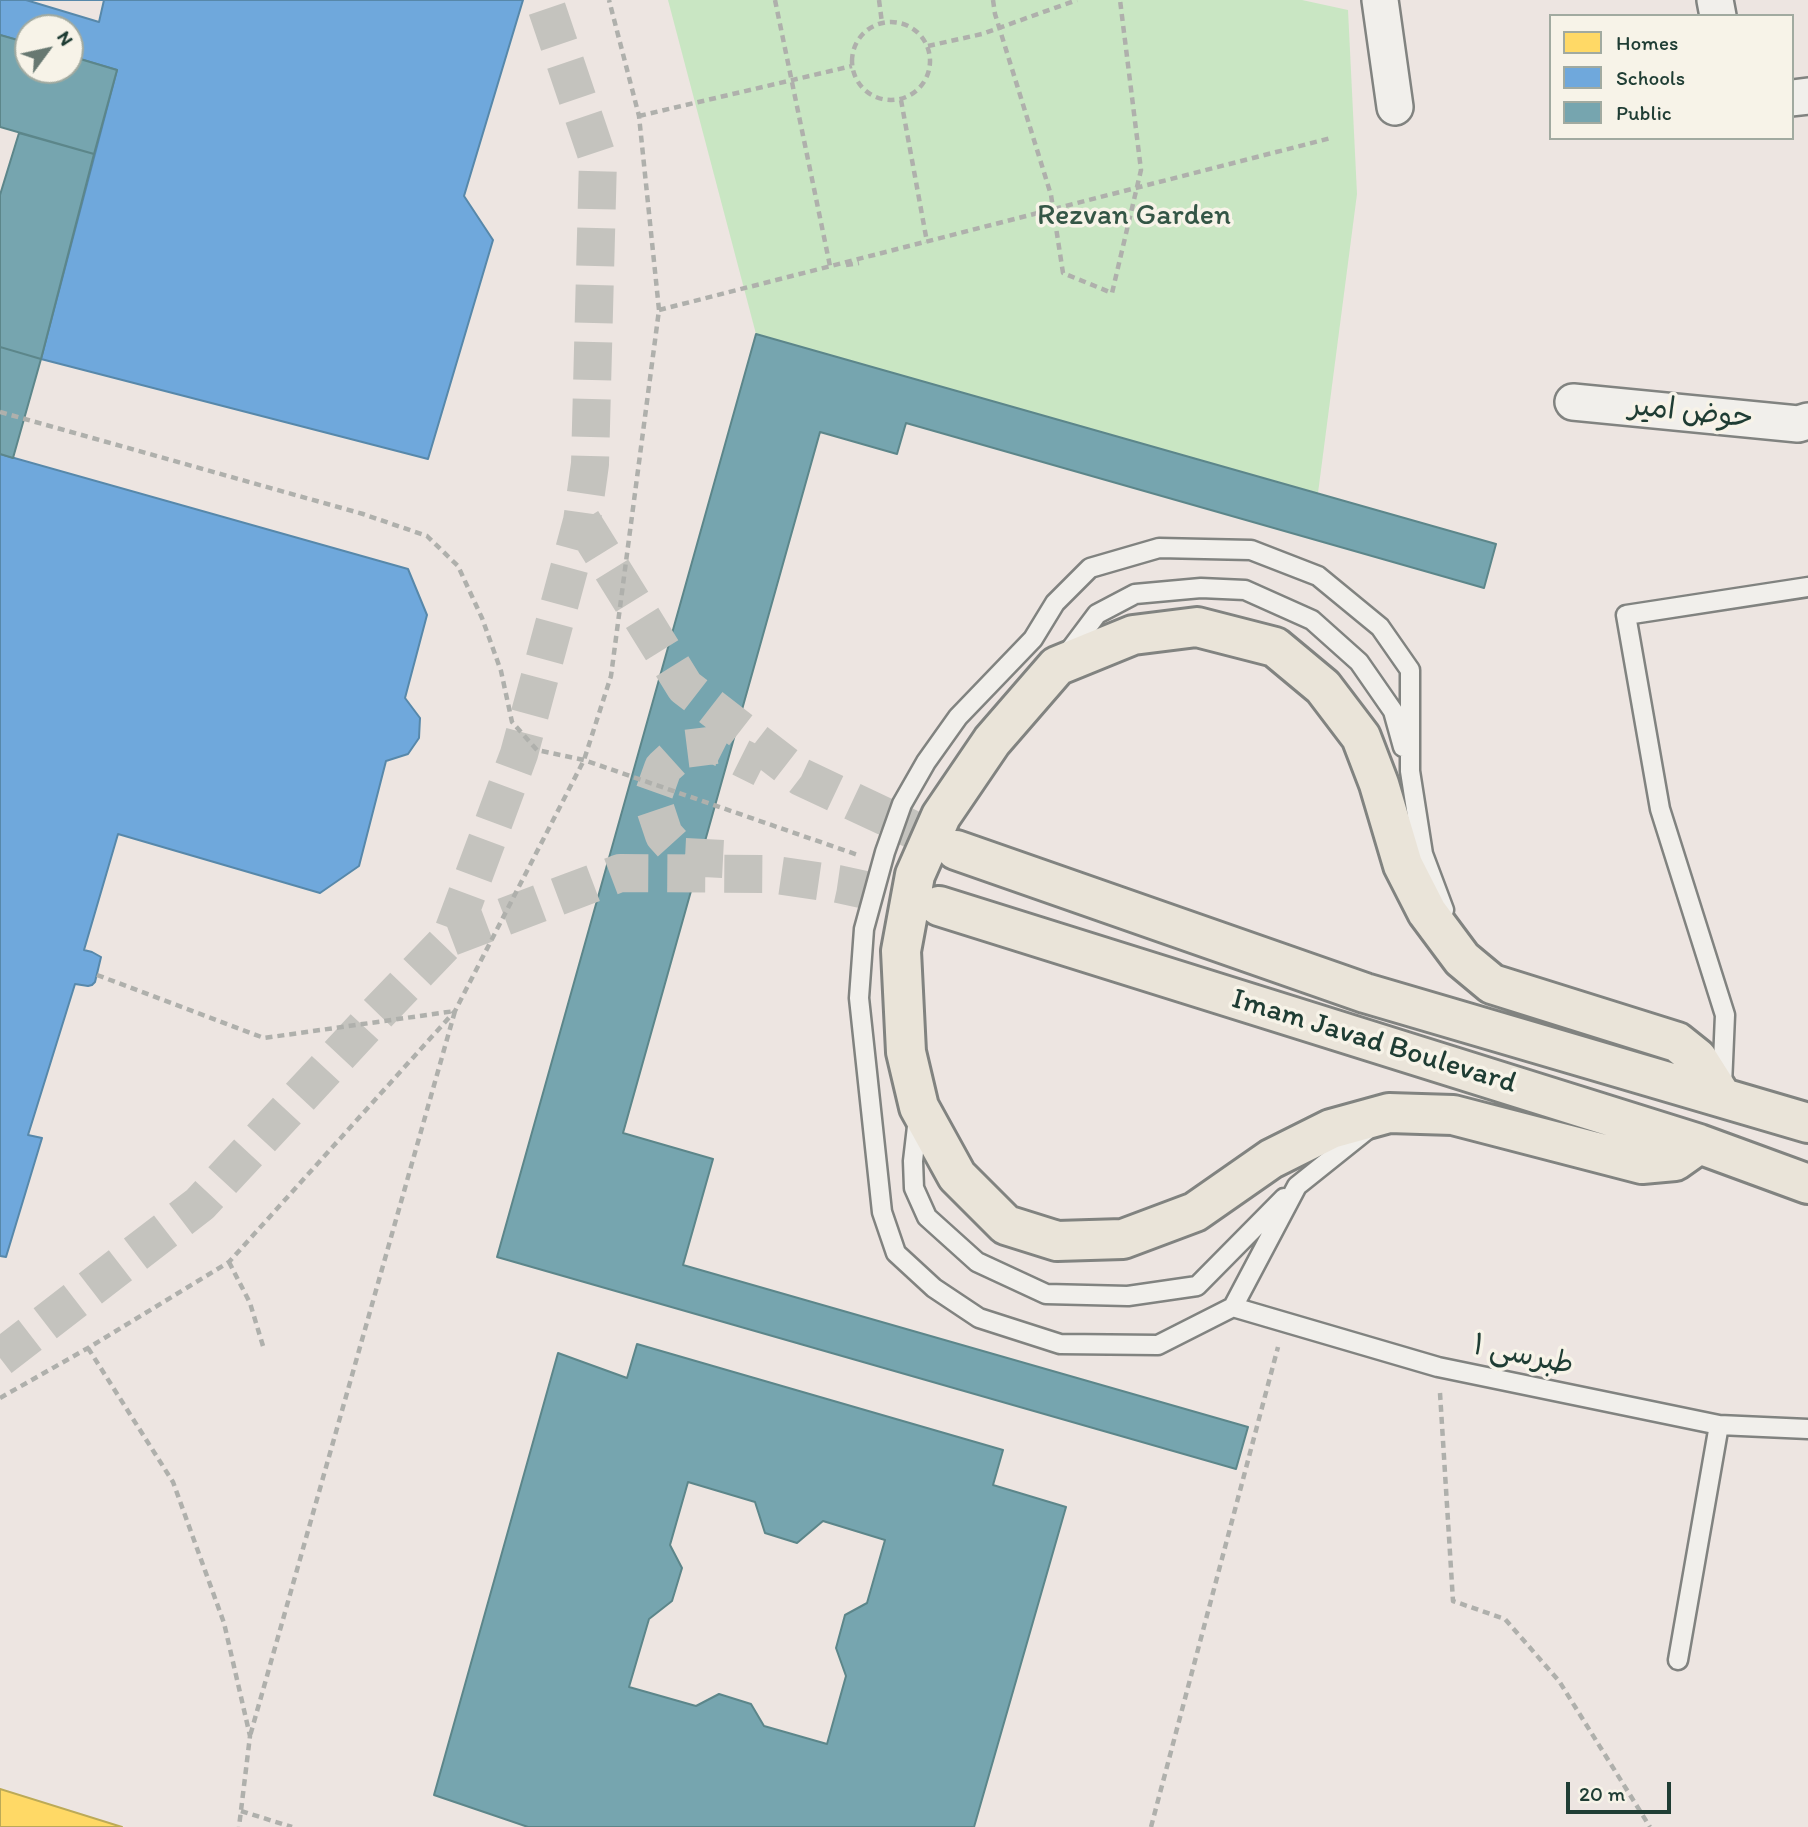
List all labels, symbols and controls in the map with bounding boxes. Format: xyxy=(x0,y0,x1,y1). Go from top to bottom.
north arrow xyxy=(14,14,84,84)
legend xyxy=(1549,14,1794,140)
text: N xyxy=(52,27,78,50)
text: Homes xyxy=(1616,30,1678,55)
text: Schools xyxy=(1616,65,1685,90)
text: Public xyxy=(1616,100,1672,125)
park label: Rezvan Garden xyxy=(1037,198,1231,234)
street label: حوض امیر xyxy=(1627,389,1755,437)
street label: Imam Javad Boulevard xyxy=(1227,982,1521,1102)
street label: طبرسی ۱ xyxy=(1469,1328,1577,1384)
scale bar xyxy=(1570,1768,1675,1812)
text: 20 m xyxy=(1579,1781,1625,1806)

